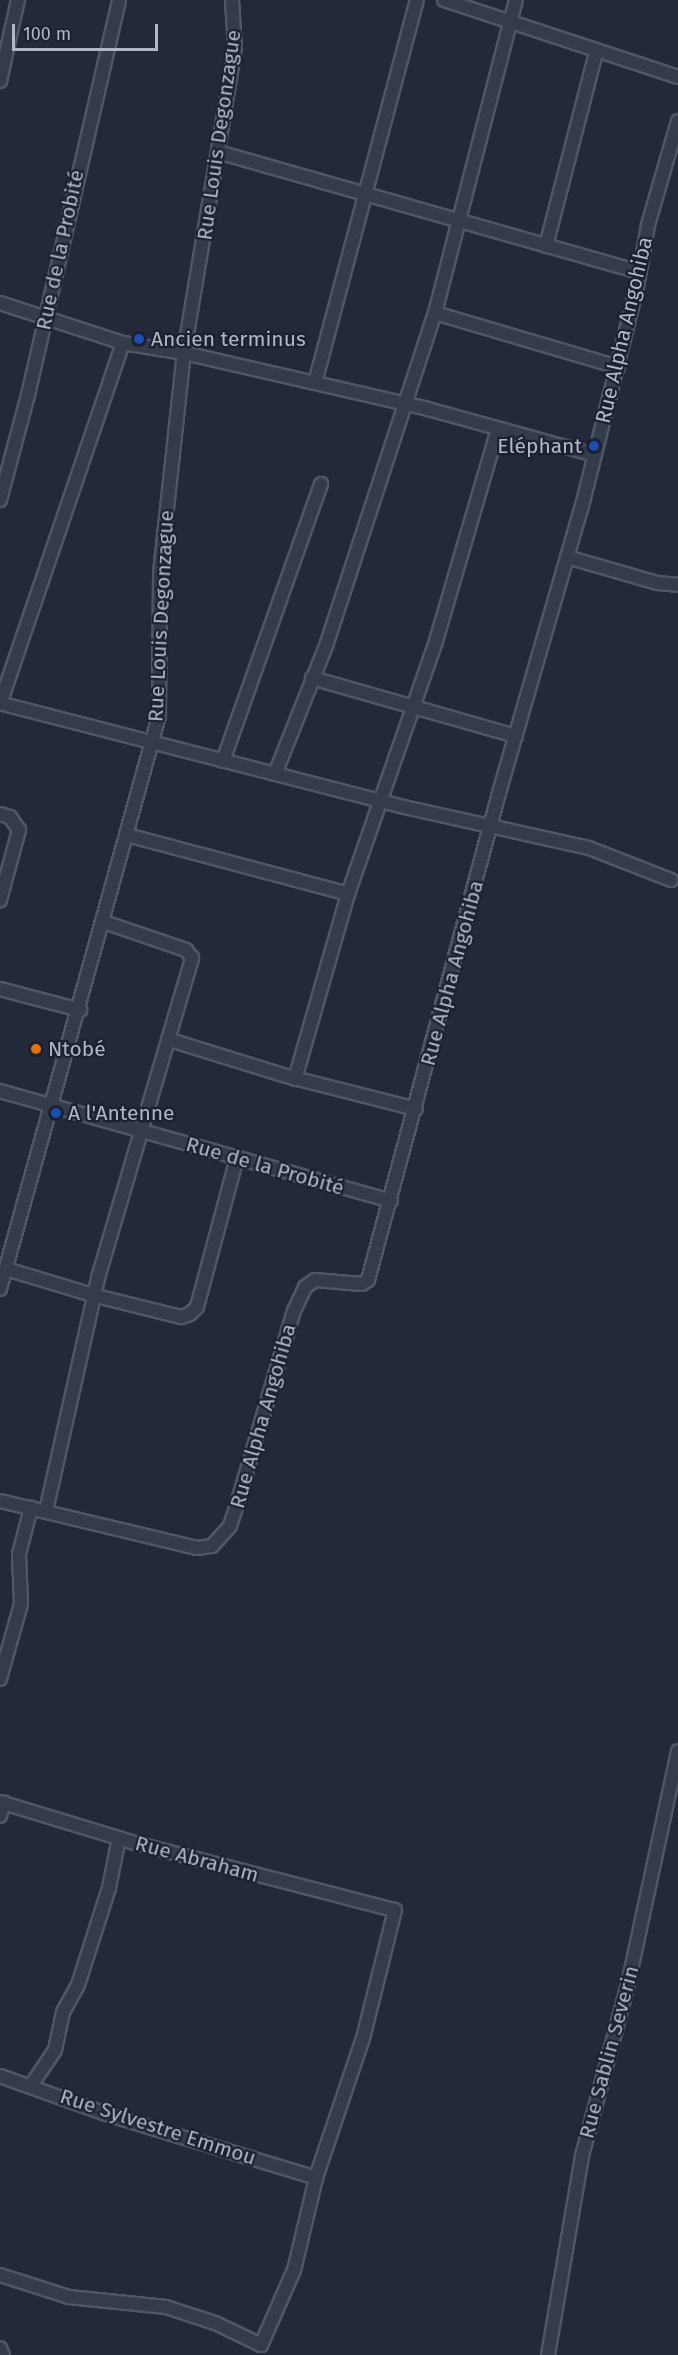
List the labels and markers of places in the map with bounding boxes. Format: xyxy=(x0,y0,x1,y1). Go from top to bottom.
place label: Ancien terminus xyxy=(151,326,306,352)
marker: Ancien terminus xyxy=(132,332,146,346)
place label: Eléphant xyxy=(497,433,582,459)
marker: Eléphant xyxy=(587,439,601,453)
place label: Ntobé xyxy=(48,1036,106,1062)
marker: Ntobé xyxy=(29,1042,43,1056)
place label: A l'Antenne xyxy=(68,1100,175,1126)
marker: A l'Antenne xyxy=(49,1106,63,1120)

